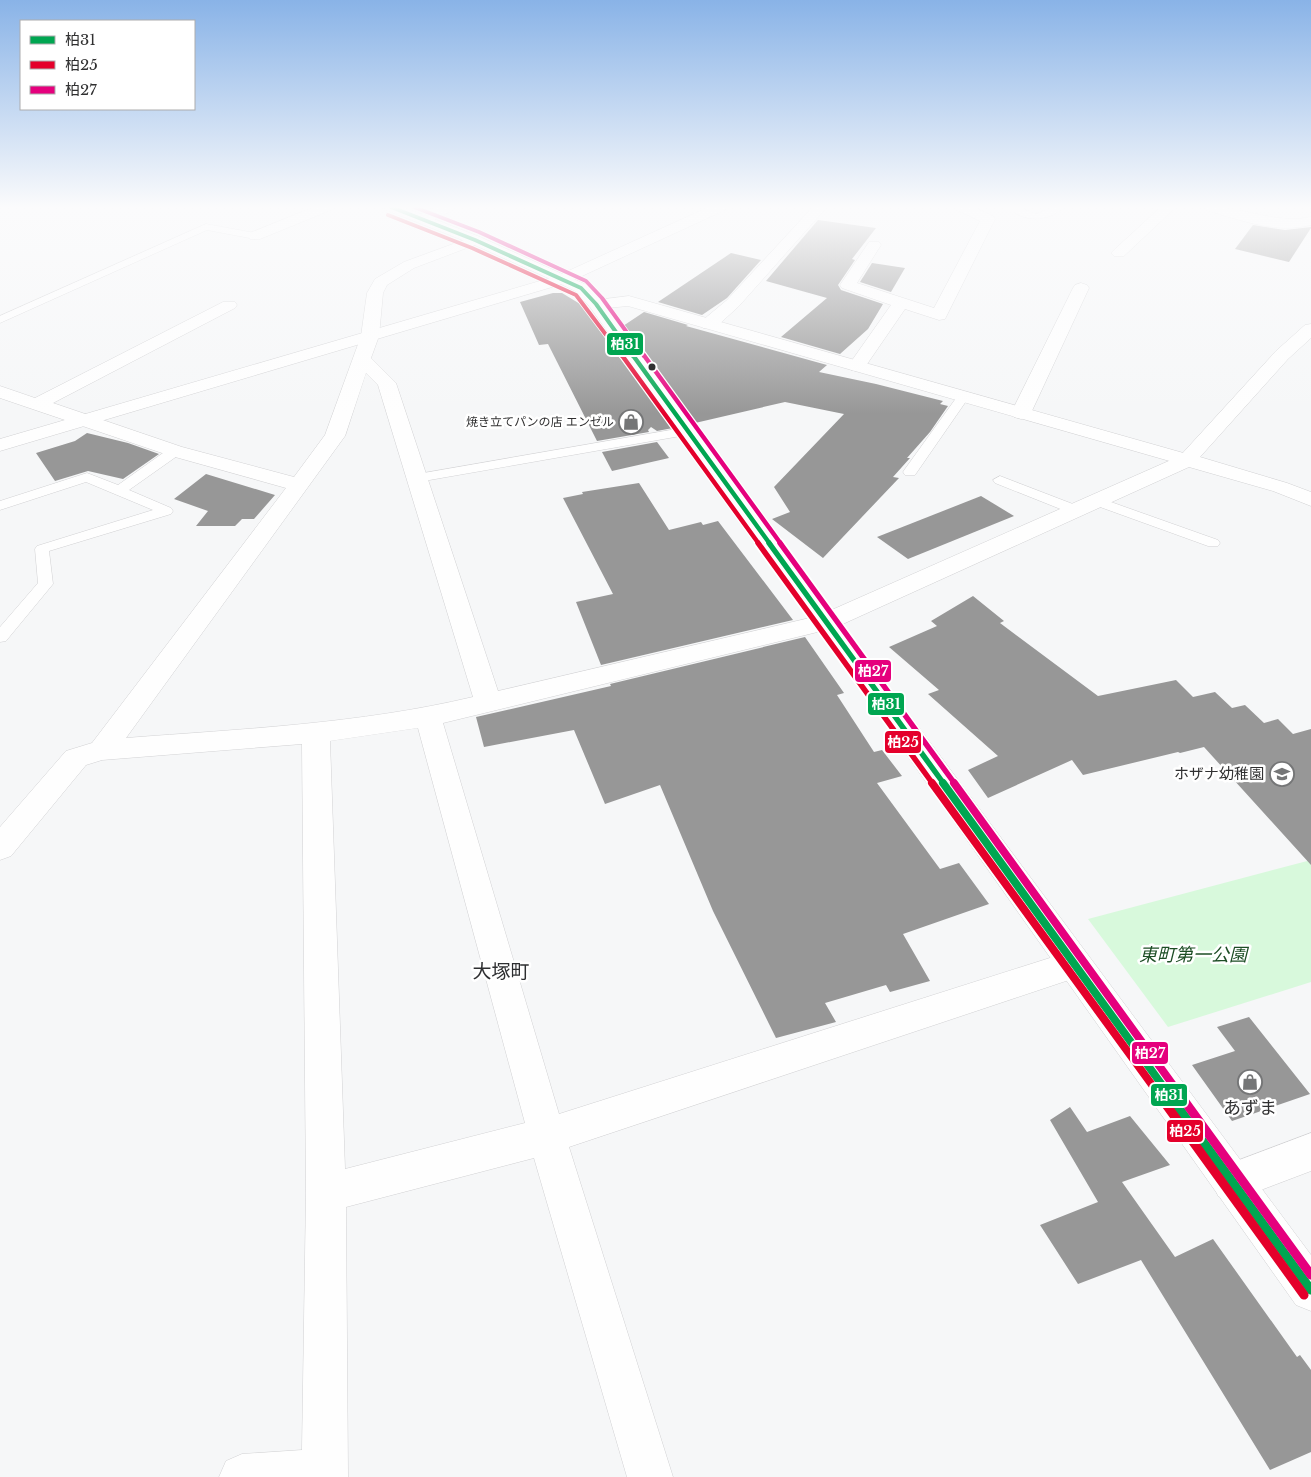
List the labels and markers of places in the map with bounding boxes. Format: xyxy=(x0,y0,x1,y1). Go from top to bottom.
unlabelled marker xyxy=(647,362,657,372)
shop icon: 焼き立てパンの店 エンゼル xyxy=(618,409,644,435)
place label: 焼き立てパンの店 エンゼル xyxy=(466,414,614,429)
school or university icon: ホザナ幼稚園 xyxy=(1269,761,1295,787)
place label: ホザナ幼稚園 xyxy=(1174,764,1264,783)
shop icon: あずま xyxy=(1237,1069,1263,1095)
place label: あずま xyxy=(1223,1097,1277,1119)

